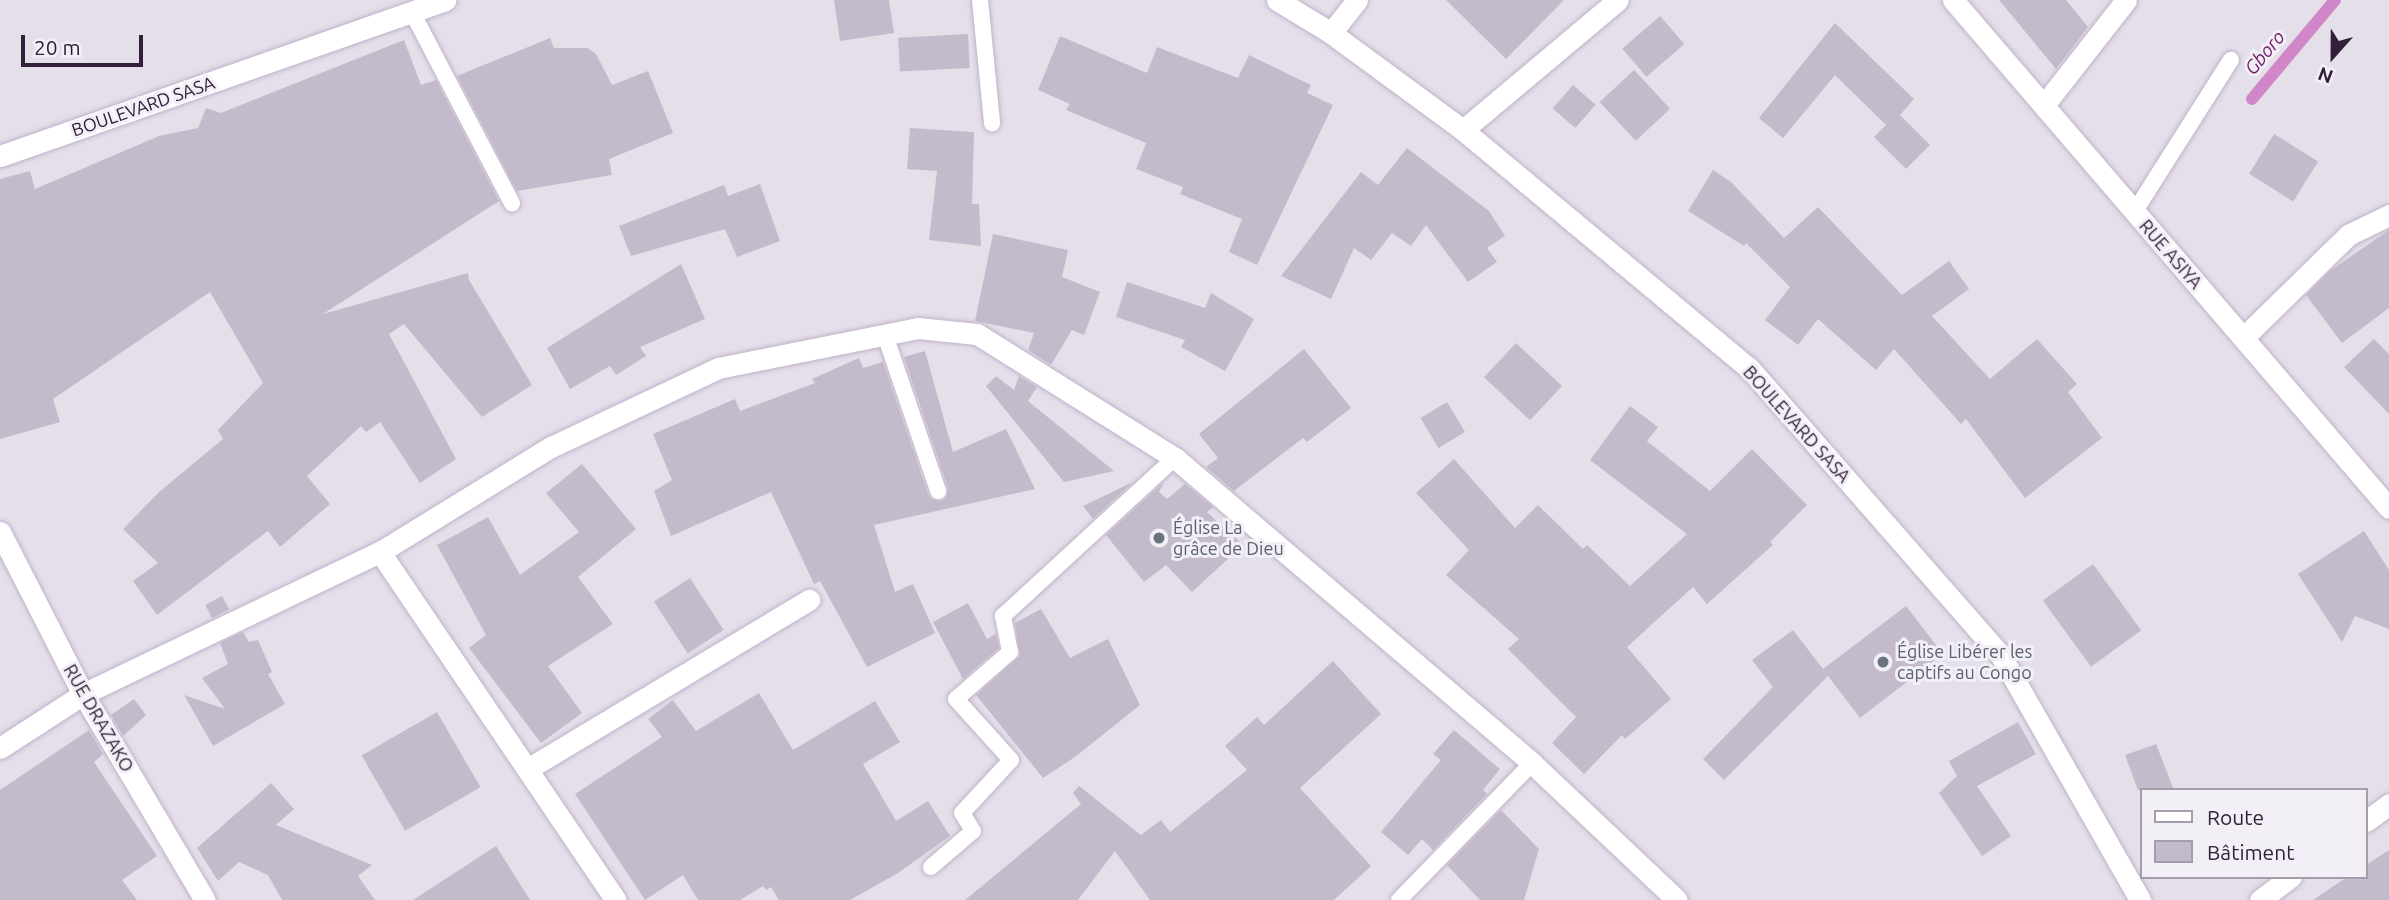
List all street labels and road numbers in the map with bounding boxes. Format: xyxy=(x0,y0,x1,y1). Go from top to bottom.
street label: BOULEVARD SASA xyxy=(69,71,217,141)
street label: RUE ASIYA xyxy=(2135,215,2207,293)
street label: BOULEVARD SASA xyxy=(1739,361,1855,487)
street label: RUE DRAZAKO xyxy=(59,660,139,776)

